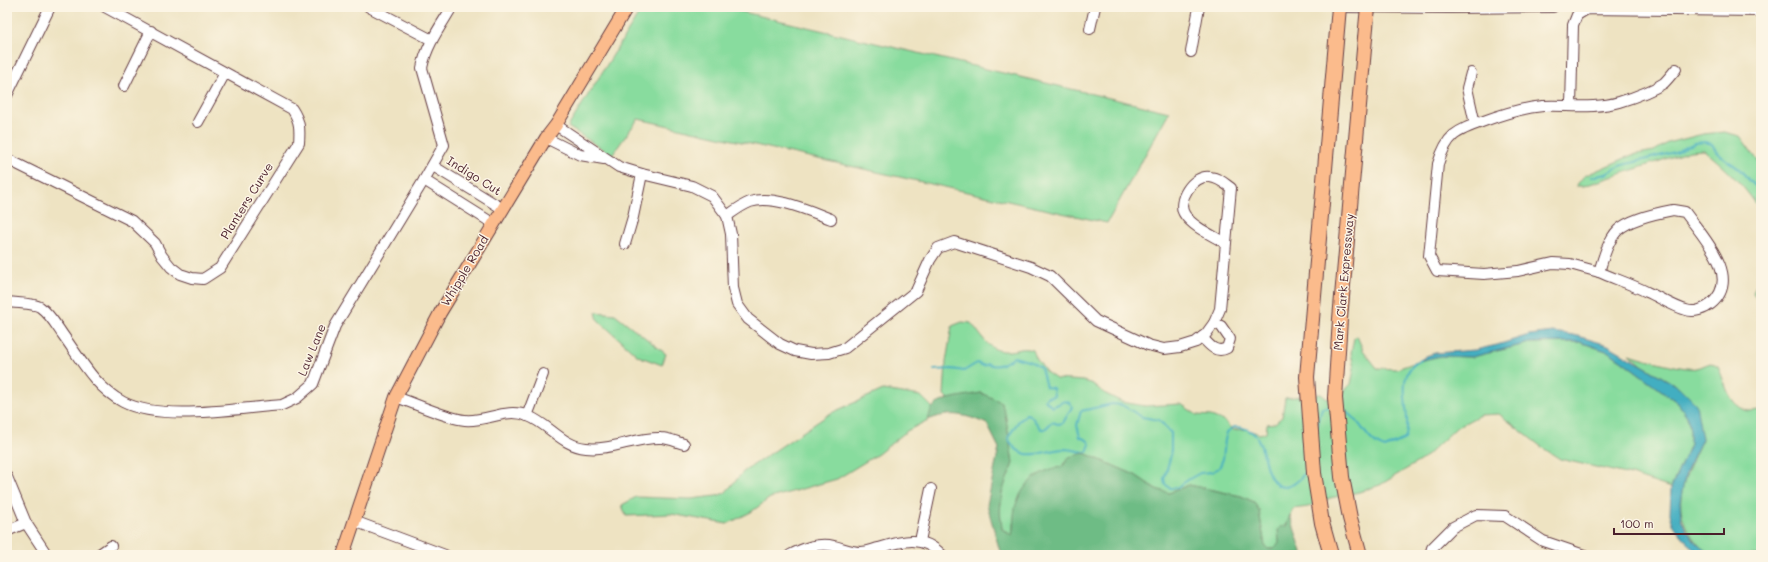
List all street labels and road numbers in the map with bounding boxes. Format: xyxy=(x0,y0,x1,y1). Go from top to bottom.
street label: Indigo Cut xyxy=(444,152,505,198)
street label: Planters Curve xyxy=(216,159,276,242)
street label: Mark Clark Expressway xyxy=(1329,213,1357,351)
street label: Whipple Road xyxy=(437,232,492,309)
street label: Law Lane xyxy=(293,321,329,378)

